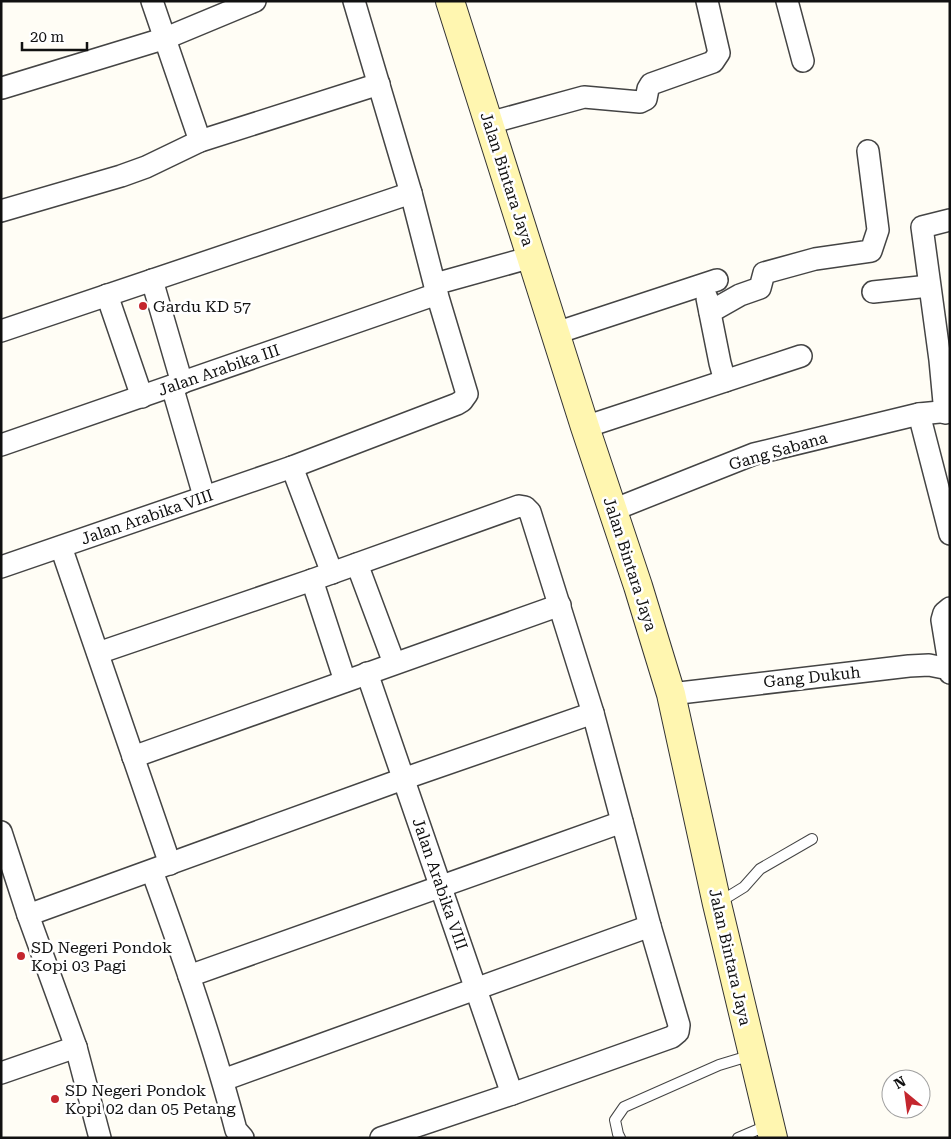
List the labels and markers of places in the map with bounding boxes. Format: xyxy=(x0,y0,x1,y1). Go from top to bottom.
place label: Gardu KD 57 xyxy=(153,297,251,316)
marker: Gardu KD 57 xyxy=(137,300,149,312)
place label: SD Negeri Pondok Kopi 03 Pagi xyxy=(31,938,172,975)
marker: SD Negeri Pondok Kopi 03 Pagi xyxy=(15,950,27,962)
place label: SD Negeri Pondok Kopi 02 dan 05 Petang xyxy=(65,1081,237,1118)
marker: SD Negeri Pondok Kopi 02 dan 05 Petang xyxy=(49,1093,61,1105)

